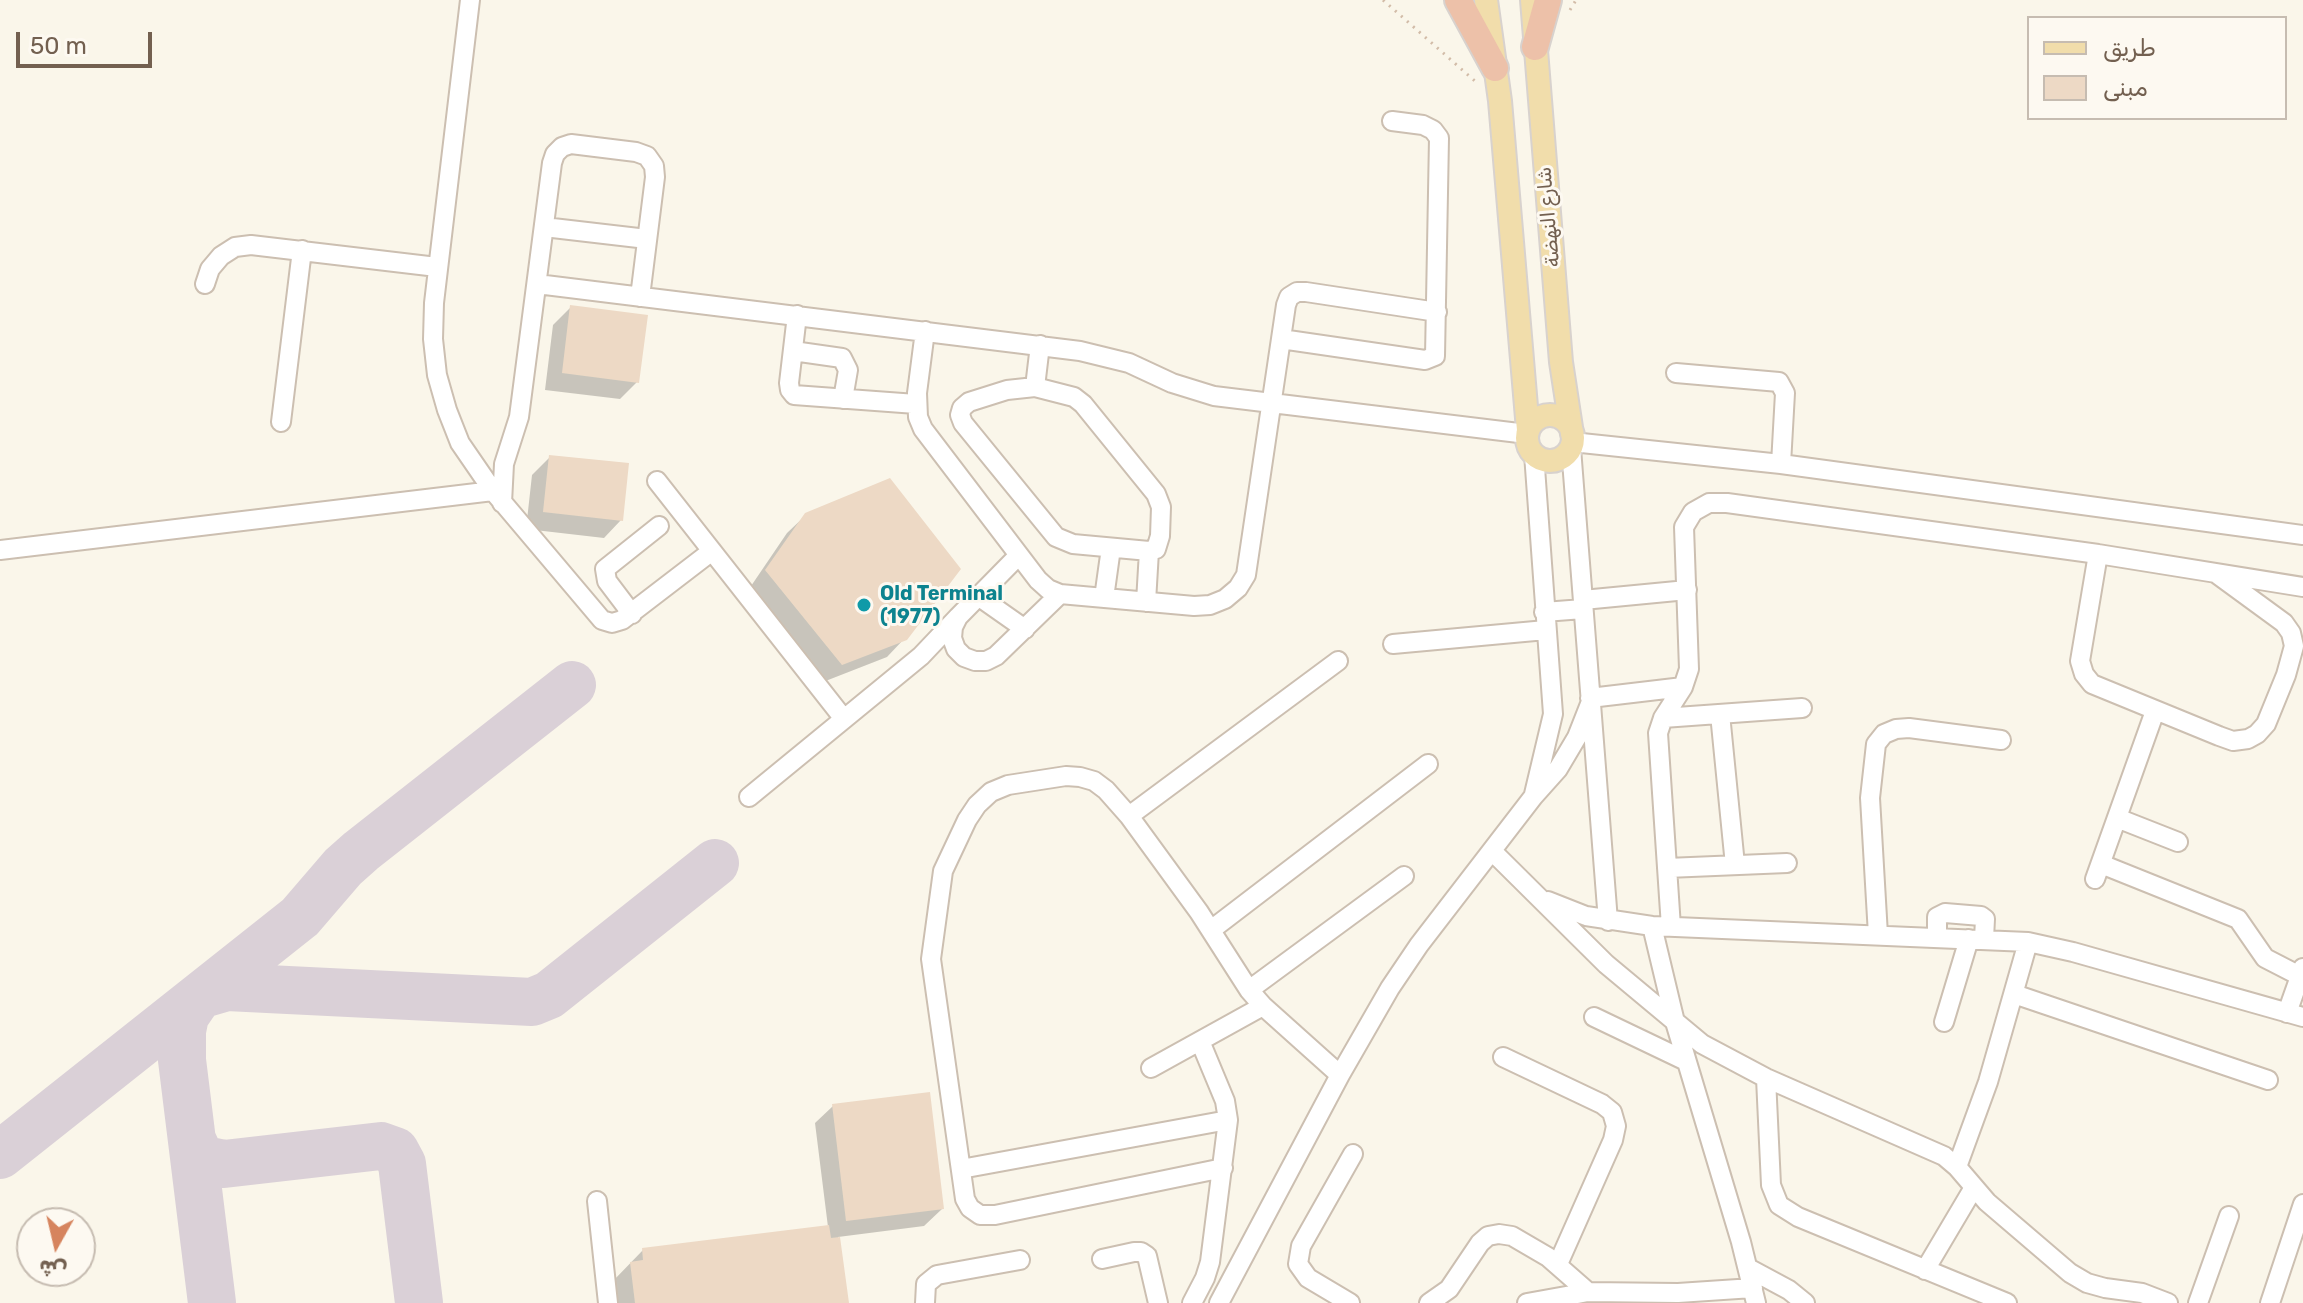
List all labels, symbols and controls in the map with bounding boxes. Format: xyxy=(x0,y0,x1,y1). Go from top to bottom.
scale bar xyxy=(20,16,156,66)
legend xyxy=(2027,16,2287,120)
text: 50 m xyxy=(30,32,87,60)
text: طريق xyxy=(2103,34,2156,62)
text: مبنى xyxy=(2103,74,2148,102)
street label: شارع النهضة xyxy=(1533,166,1565,268)
place label: Old Terminal (1977) xyxy=(880,582,1003,629)
marker: Old Terminal (1977) xyxy=(855,596,873,614)
north arrow xyxy=(16,1207,96,1287)
text: ش xyxy=(37,1254,69,1285)

